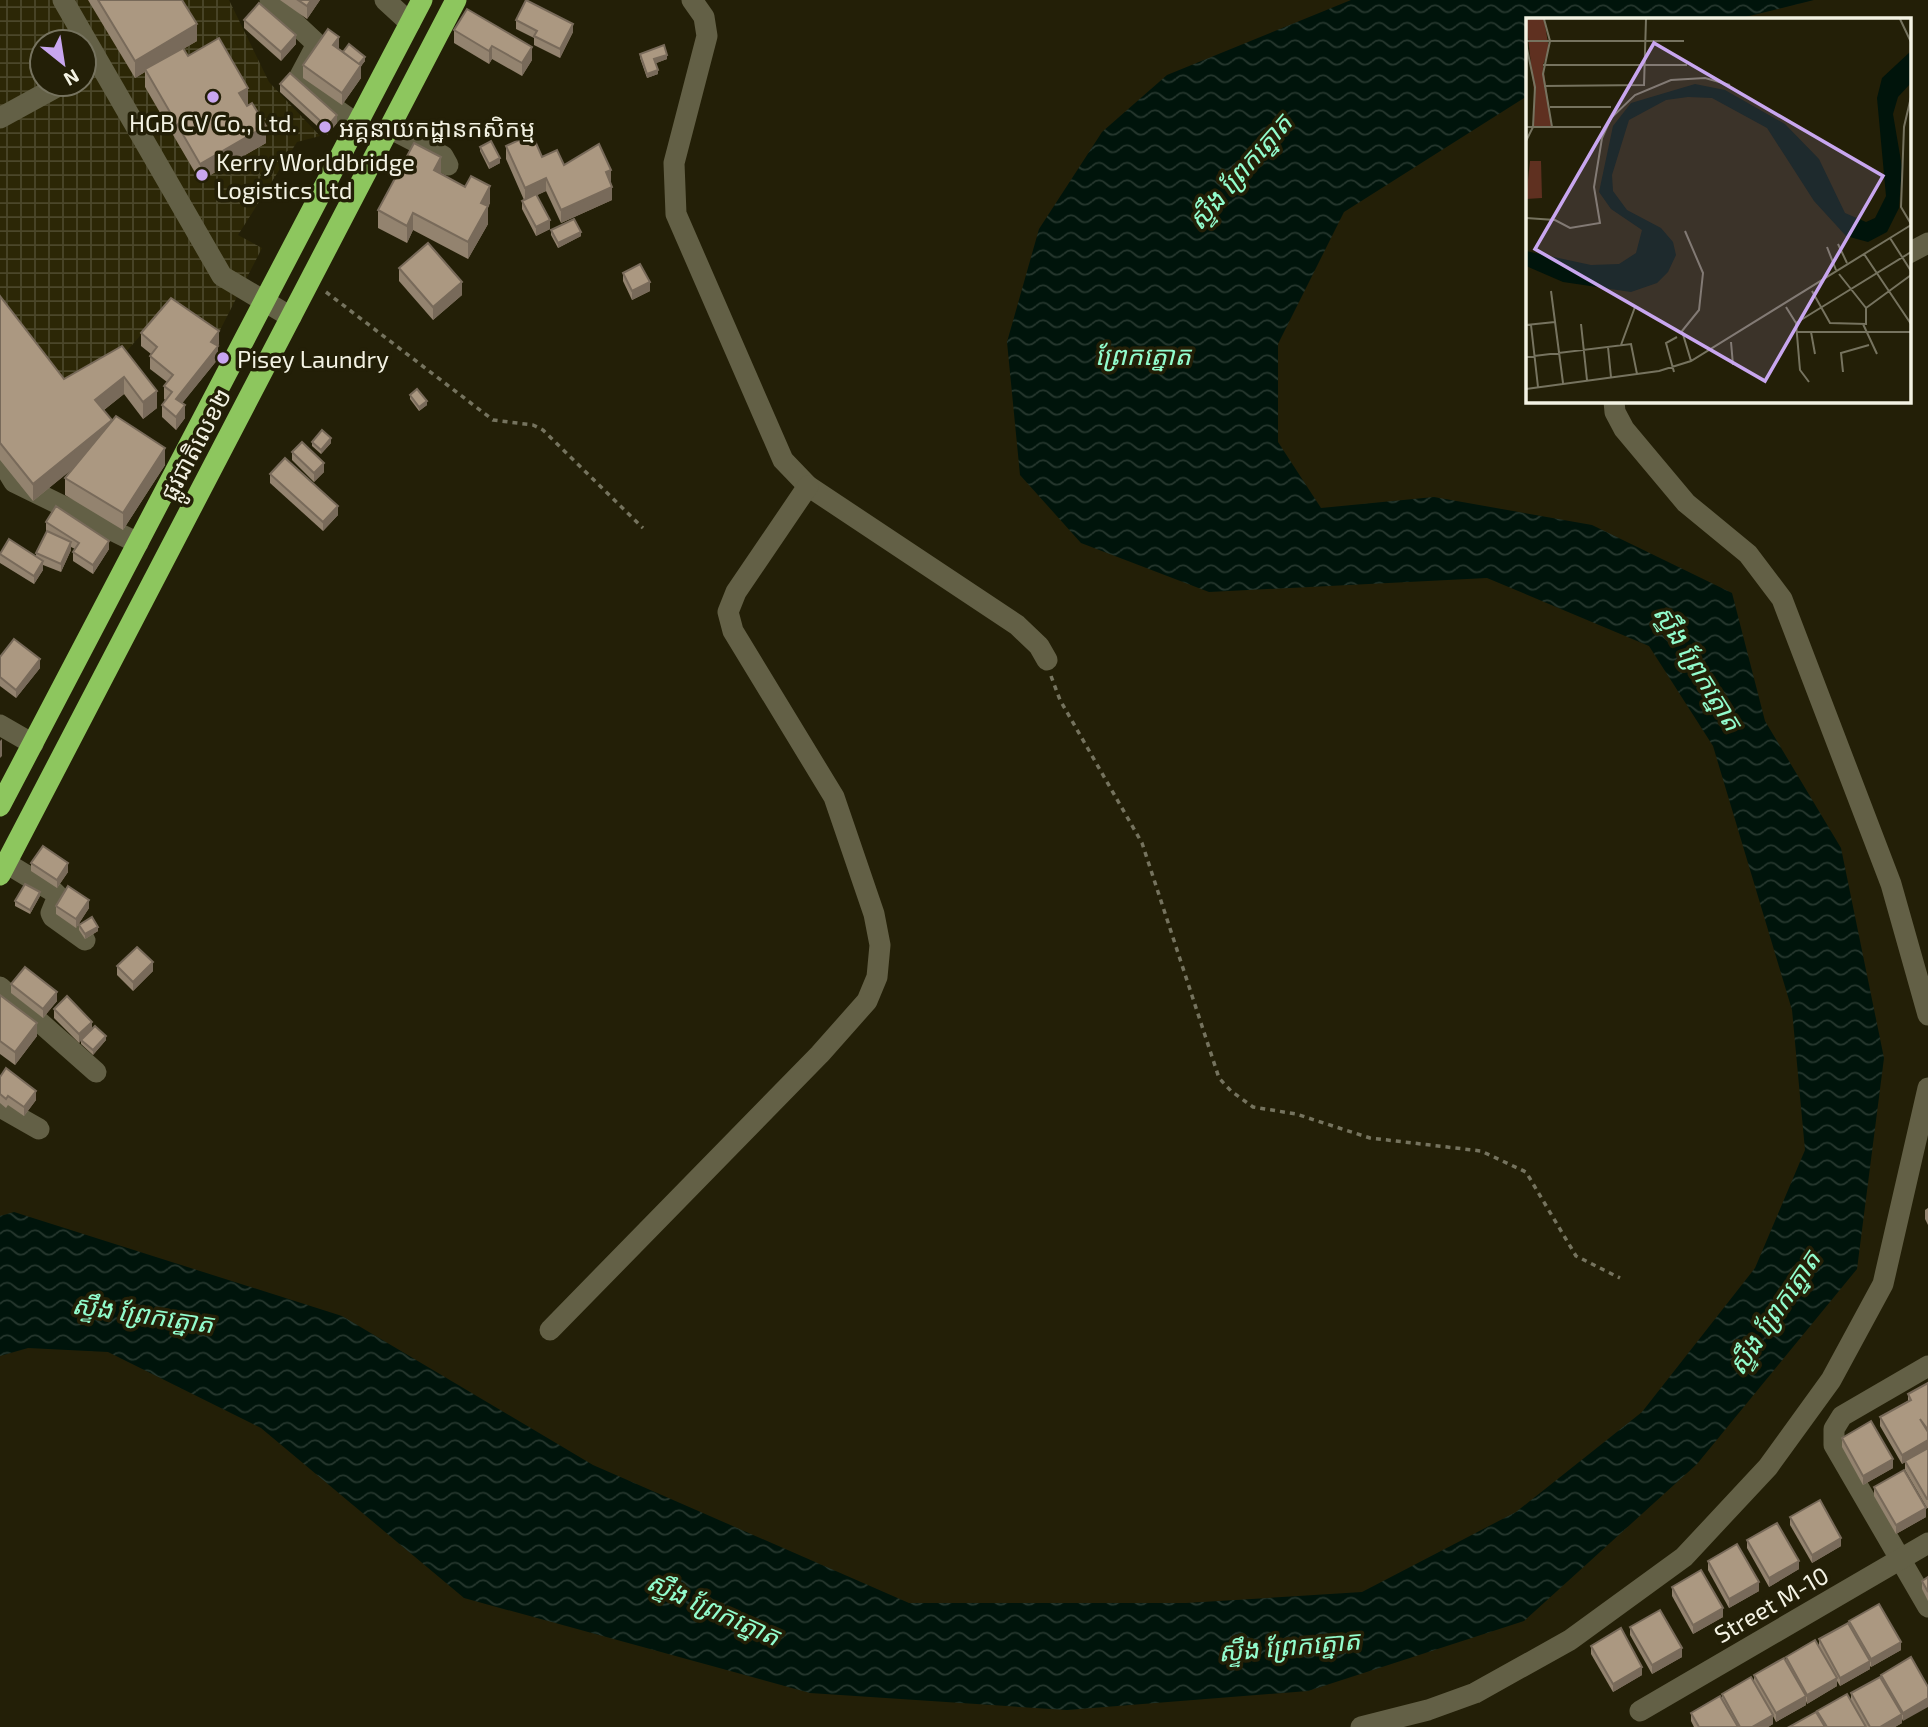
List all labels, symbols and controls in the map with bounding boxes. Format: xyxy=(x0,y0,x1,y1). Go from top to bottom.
inset map xyxy=(1526,18,1910,402)
north arrow xyxy=(28,28,98,98)
text: N xyxy=(60,65,83,92)
marker: HGB CV Co., Ltd. xyxy=(205,89,221,105)
water label: ស្ទឹង ព្រែកត្នោត xyxy=(1181,106,1300,237)
place label: HGB CV Co., Ltd. xyxy=(129,108,297,137)
place label: អគ្គនាយកដ្ឋានកសិកម្ម xyxy=(339,113,535,143)
marker: អគ្គនាយកដ្ឋានកសិកម្ម xyxy=(317,119,333,135)
place label: Kerry Worldbridge Logistics Ltd xyxy=(216,147,415,204)
marker: Kerry Worldbridge Logistics Ltd xyxy=(194,167,210,183)
water label: ព្រែកត្នោត xyxy=(1095,339,1192,372)
place label: Pisey Laundry xyxy=(237,344,389,373)
marker: Pisey Laundry xyxy=(215,350,231,366)
street label: ផ្លូវជាតិលេខ២ xyxy=(153,383,245,509)
water label: ស្ទឹង ព្រែកត្នោត xyxy=(1646,598,1751,738)
water label: ស្ទឹង ព្រែកត្នោត xyxy=(1720,1243,1829,1381)
water label: ស្ទឹង ព្រែកត្នោត xyxy=(70,1288,217,1341)
street label: Street M-10 xyxy=(1709,1560,1833,1648)
water label: ស្ទឹង ព្រែកត្នោត xyxy=(642,1565,787,1654)
water label: ស្ទឹង ព្រែកត្នោត xyxy=(1217,1623,1363,1669)

